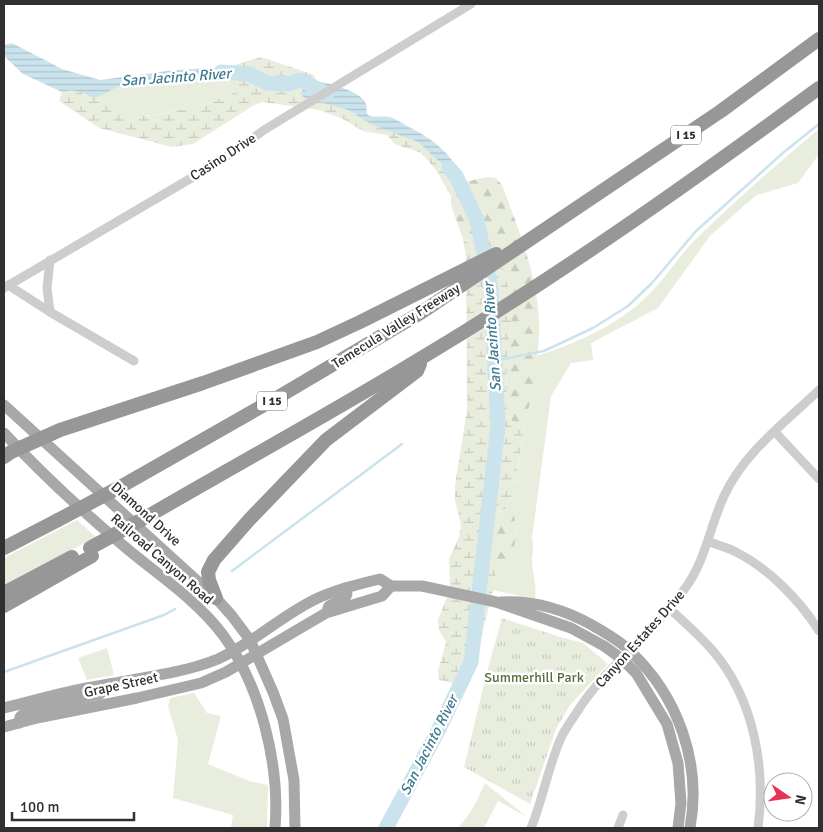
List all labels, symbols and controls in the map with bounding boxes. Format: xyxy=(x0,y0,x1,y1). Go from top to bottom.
water label: San Jacinto River xyxy=(121,64,234,90)
road number: I 15 xyxy=(671,126,701,144)
street label: Casino Drive xyxy=(187,130,259,184)
street label: Temecula Valley Freeway xyxy=(329,279,463,372)
water label: San Jacinto River xyxy=(479,279,505,392)
road number: I 15 xyxy=(257,392,287,411)
street label: Diamond Drive xyxy=(108,478,184,550)
street label: Railroad Canyon Road xyxy=(107,510,217,608)
street label: Canyon Estates Drive xyxy=(592,587,688,691)
street label: Grape Street xyxy=(82,669,160,701)
park label: Summerhill Park xyxy=(484,669,584,686)
water label: San Jacinto River xyxy=(396,690,463,798)
north arrow xyxy=(763,772,813,822)
scale bar xyxy=(12,790,135,822)
text: N xyxy=(791,793,810,806)
text: 100 m xyxy=(20,798,60,816)

